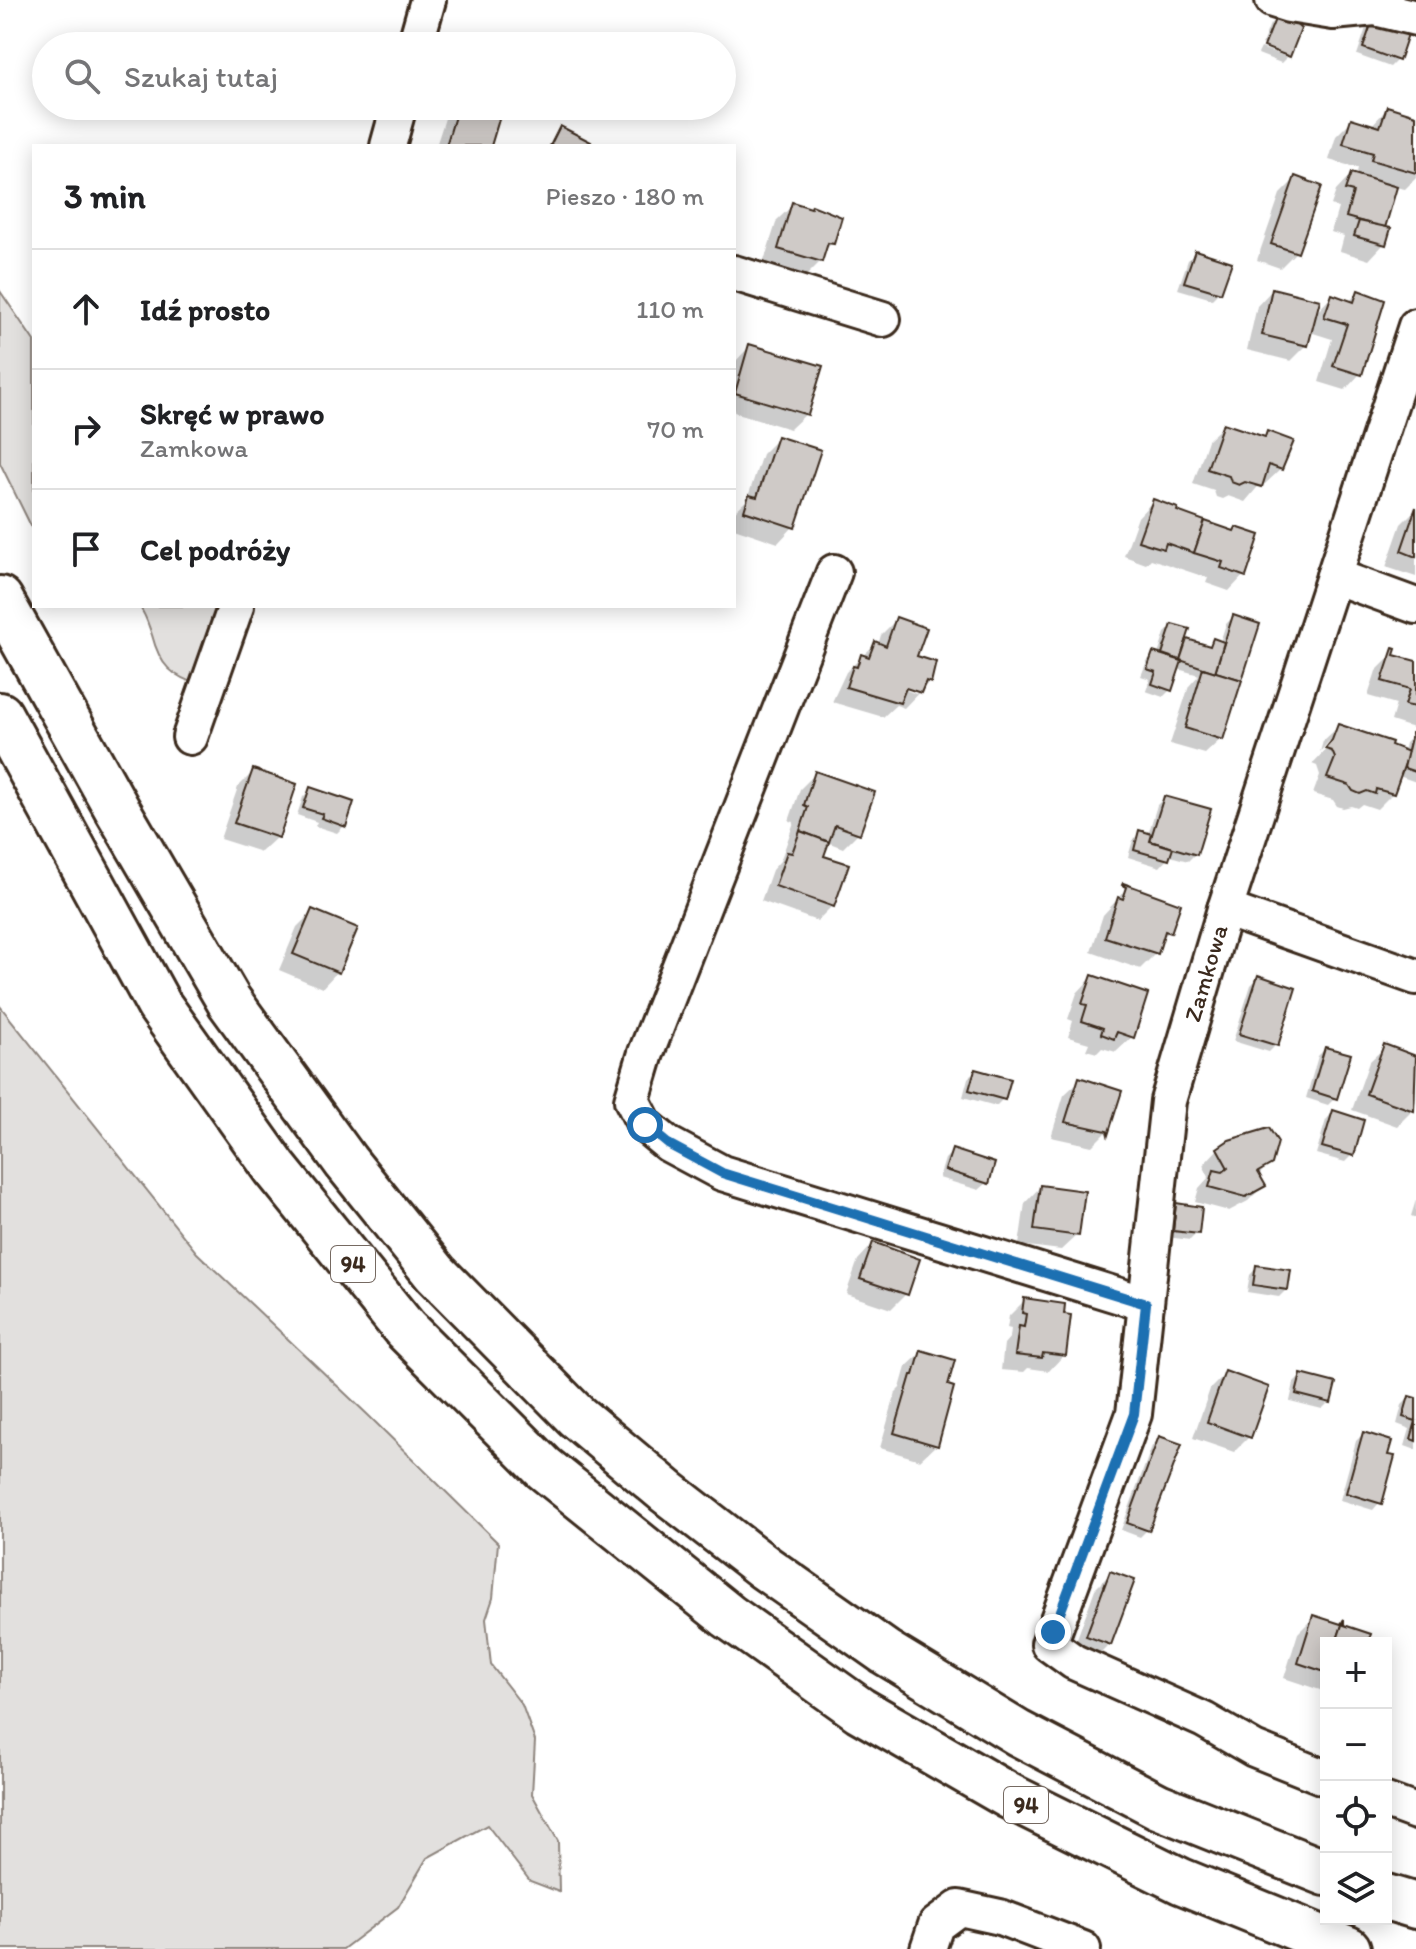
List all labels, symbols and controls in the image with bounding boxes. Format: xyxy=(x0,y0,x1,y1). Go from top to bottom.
search box xyxy=(32,32,736,120)
icon: search xyxy=(60,54,104,98)
text: Szukaj tutaj xyxy=(124,58,278,95)
text: 3 min xyxy=(64,176,146,217)
text: Pieszo · 180 m xyxy=(546,180,704,212)
icon: ahead xyxy=(64,287,108,331)
text: Idź prosto xyxy=(140,291,270,328)
text: 110 m xyxy=(636,293,704,325)
text: Skręć w prawo xyxy=(140,395,324,432)
icon: right xyxy=(64,407,108,451)
text: 70 m xyxy=(647,413,704,445)
text: Zamkowa xyxy=(140,432,248,464)
icon: arrive xyxy=(64,527,108,571)
text: Cel podróży xyxy=(140,531,290,568)
street label: Zamkowa xyxy=(1177,921,1234,1025)
route start xyxy=(627,1107,663,1143)
road number: 94 xyxy=(331,1246,375,1282)
route end xyxy=(1035,1614,1071,1650)
map controls xyxy=(1320,1637,1392,1925)
button: + xyxy=(1320,1637,1392,1709)
button: − xyxy=(1320,1709,1392,1781)
button: locate xyxy=(1320,1781,1392,1853)
road number: 94 xyxy=(1004,1787,1048,1823)
button: layers xyxy=(1320,1853,1392,1925)

